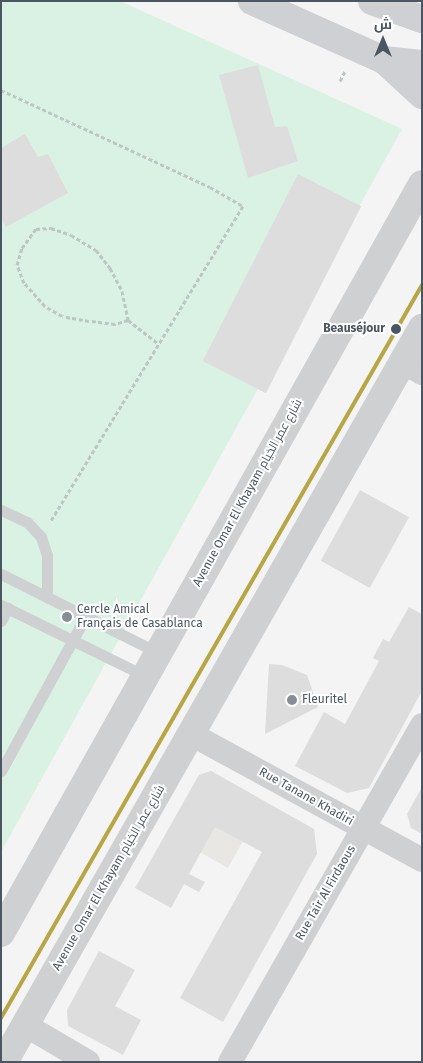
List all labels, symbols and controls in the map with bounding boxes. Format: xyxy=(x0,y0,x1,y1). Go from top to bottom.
north arrow xyxy=(358,15,408,65)
text: ش xyxy=(374,16,392,33)
place label: Beauséjour xyxy=(323,322,385,336)
marker: Beauséjour xyxy=(389,322,403,336)
street label: Avenue Omar El Khayam شارع عمر الخيام xyxy=(190,397,306,589)
place label: Cercle Amical Français de Casablanca xyxy=(77,603,203,631)
marker: Cercle Amical Français de Casablanca xyxy=(61,611,73,623)
place label: Fleuritel xyxy=(302,693,347,707)
marker: Fleuritel xyxy=(286,694,298,706)
street label: Rue Tanane Khadiri xyxy=(256,765,356,829)
street label: Avenue Omar El Khayam شارع عمر الخيام xyxy=(50,783,168,973)
street label: Rue Tair Al Firdaous xyxy=(293,843,359,943)

